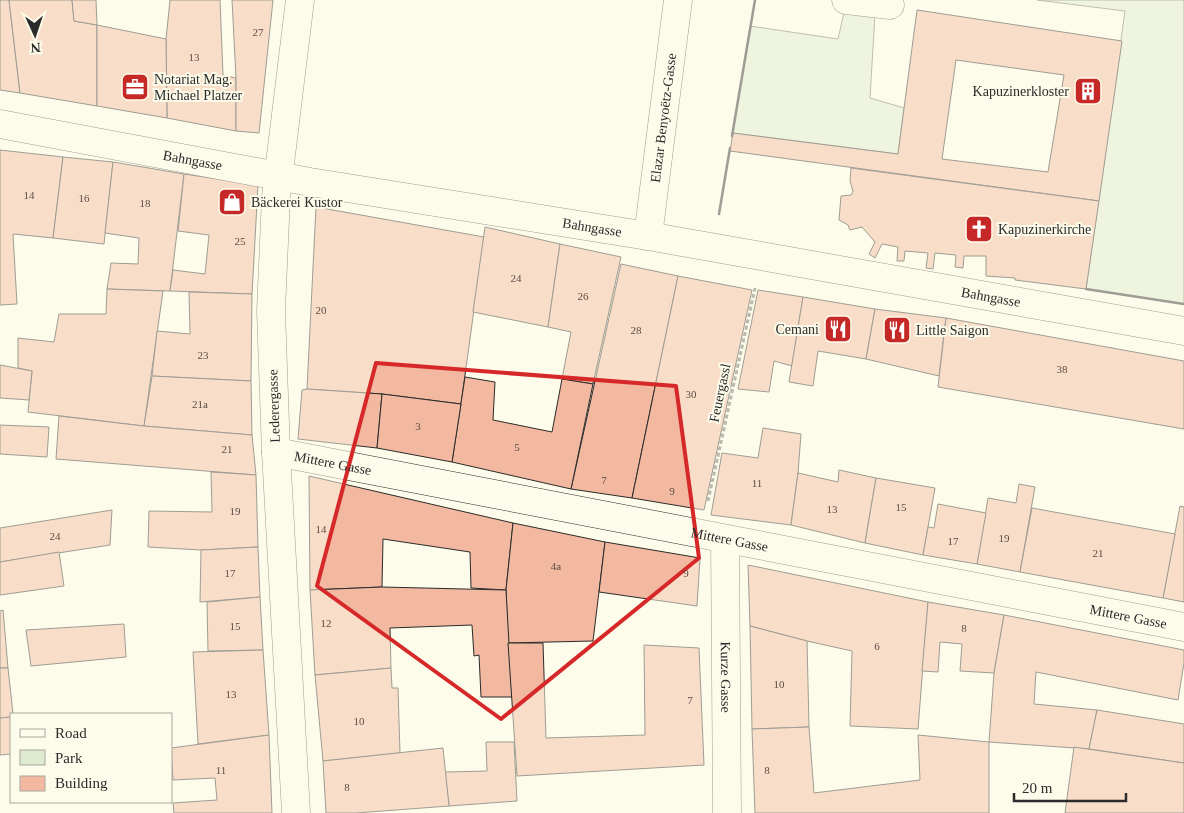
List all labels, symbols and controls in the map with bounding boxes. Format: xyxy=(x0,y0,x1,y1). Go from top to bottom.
north arrow xyxy=(10,10,60,60)
house number: 27 xyxy=(253,26,264,38)
text: N xyxy=(30,40,41,55)
house number: 13 xyxy=(189,51,200,63)
street label: Elazar Benyoëtz-Gasse xyxy=(647,52,679,184)
office icon: Notariat Mag. Michael Platzer xyxy=(120,72,150,102)
place label: Notariat Mag. Michael Platzer xyxy=(154,72,243,103)
building icon: Kapuzinerkloster xyxy=(1073,76,1103,106)
place label: Kapuzinerkloster xyxy=(973,84,1069,99)
street label: Bahngasse xyxy=(162,147,223,173)
shop icon: Bäckerei Kustor xyxy=(217,187,247,217)
house number: 14 xyxy=(24,189,35,201)
house number: 16 xyxy=(79,192,90,204)
place label: Bäckerei Kustor xyxy=(251,195,343,210)
house number: 18 xyxy=(140,197,151,209)
church icon: Kapuzinerkirche xyxy=(964,214,994,244)
street label: Bahngasse xyxy=(561,215,623,239)
place label: Kapuzinerkirche xyxy=(998,222,1091,237)
house number: 25 xyxy=(235,235,246,247)
house number: 24 xyxy=(511,272,522,284)
street label: Bahngasse xyxy=(960,284,1022,309)
house number: 26 xyxy=(578,290,589,302)
house number: 20 xyxy=(316,304,327,316)
restaurant icon: Cemani xyxy=(823,314,853,344)
restaurant icon: Little Saigon xyxy=(882,315,912,345)
place label: Cemani xyxy=(775,322,819,337)
place label: Little Saigon xyxy=(916,323,989,338)
house number: 28 xyxy=(631,324,642,336)
house number: 23 xyxy=(198,349,209,361)
street label: Feuergassl xyxy=(706,362,734,424)
house number: 38 xyxy=(1057,363,1068,375)
street label: Lederergasse xyxy=(265,369,283,443)
house number: 30 xyxy=(686,388,697,400)
house number: 21a xyxy=(192,398,208,410)
house number: 3 xyxy=(415,420,421,432)
house number: 5 xyxy=(514,441,520,453)
house number: 21 xyxy=(222,443,233,455)
street label: Mittere Gasse xyxy=(293,448,373,478)
house number: 7 xyxy=(601,474,607,486)
house number: 11 xyxy=(752,477,762,489)
house number: 9 xyxy=(669,485,675,497)
house number: 15 xyxy=(896,501,907,513)
house number: 13 xyxy=(827,503,838,515)
house number: 19 xyxy=(230,505,241,517)
house number: 14 xyxy=(316,523,327,535)
street label: Mittere Gasse xyxy=(690,525,769,554)
house number: 24 xyxy=(50,530,61,542)
house number: 19 xyxy=(999,532,1010,544)
house number: 17 xyxy=(948,535,959,547)
house number: 21 xyxy=(1093,547,1104,559)
house number: 4a xyxy=(551,560,561,572)
house number: 17 xyxy=(225,567,236,579)
house number: 9 xyxy=(683,567,689,579)
street label: Mittere Gasse xyxy=(1089,602,1168,631)
house number: 12 xyxy=(321,617,332,629)
house number: 15 xyxy=(230,620,241,632)
house number: 8 xyxy=(961,622,967,634)
house number: 6 xyxy=(874,640,880,652)
street label: Kurze Gasse xyxy=(718,641,734,713)
house number: 10 xyxy=(774,678,785,690)
house number: 13 xyxy=(226,688,237,700)
house number: 7 xyxy=(687,694,693,706)
legend xyxy=(10,713,172,803)
house number: 10 xyxy=(354,715,365,727)
text: Road xyxy=(55,725,87,741)
text: Park xyxy=(55,750,83,766)
house number: 11 xyxy=(216,764,226,776)
house number: 8 xyxy=(764,764,770,776)
scale bar xyxy=(1014,770,1126,802)
text: Building xyxy=(55,775,108,791)
text: 20 m xyxy=(1022,780,1053,796)
house number: 8 xyxy=(344,781,350,793)

